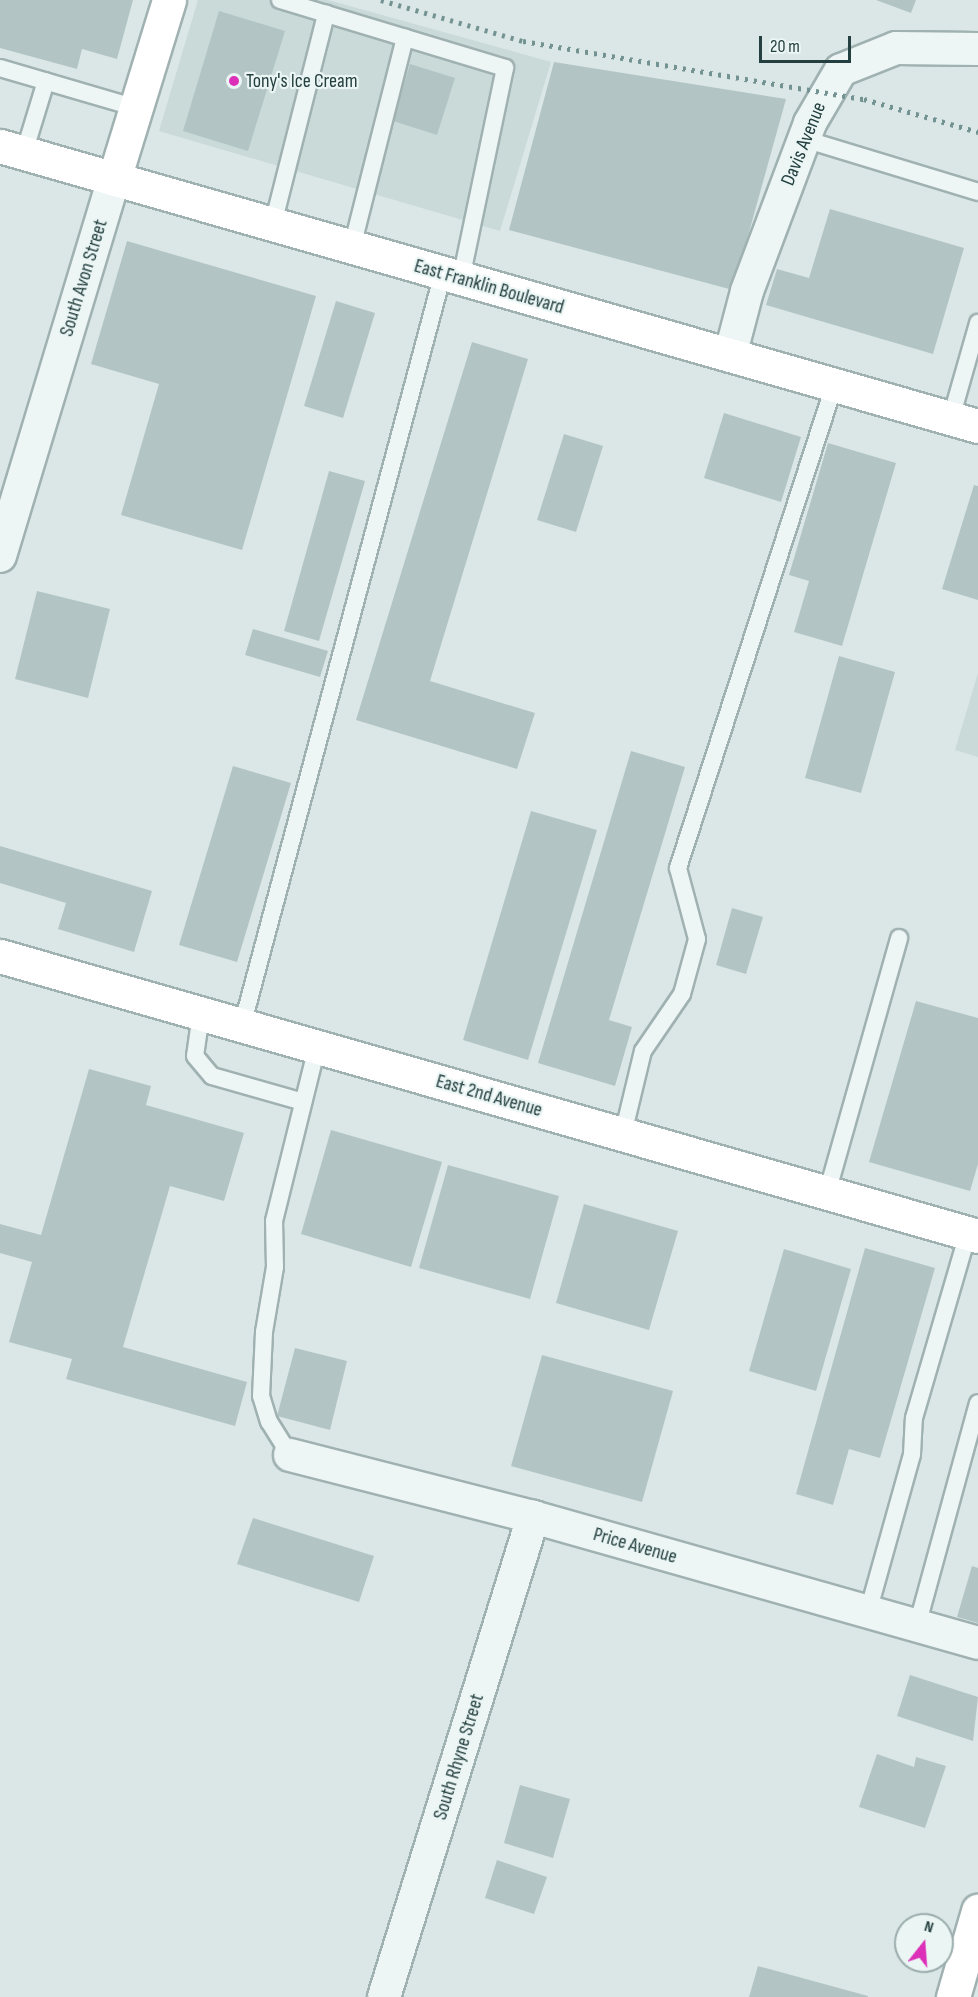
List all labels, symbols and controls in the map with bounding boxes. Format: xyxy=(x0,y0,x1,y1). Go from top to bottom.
scale bar xyxy=(762,24,854,62)
text: 20 m xyxy=(770,36,800,57)
place label: Tony's Ice Cream xyxy=(246,69,358,93)
marker: Tony's Ice Cream xyxy=(227,74,241,88)
street label: Davis Avenue xyxy=(776,99,832,189)
street label: South Avon Street xyxy=(55,217,113,339)
street label: East Franklin Boulevard xyxy=(411,254,567,320)
street label: East 2nd Avenue xyxy=(433,1069,545,1123)
street label: Price Avenue xyxy=(590,1523,680,1569)
street label: South Rhyne Street xyxy=(428,1691,490,1823)
north arrow xyxy=(894,1913,954,1973)
text: N xyxy=(922,1917,936,1938)

